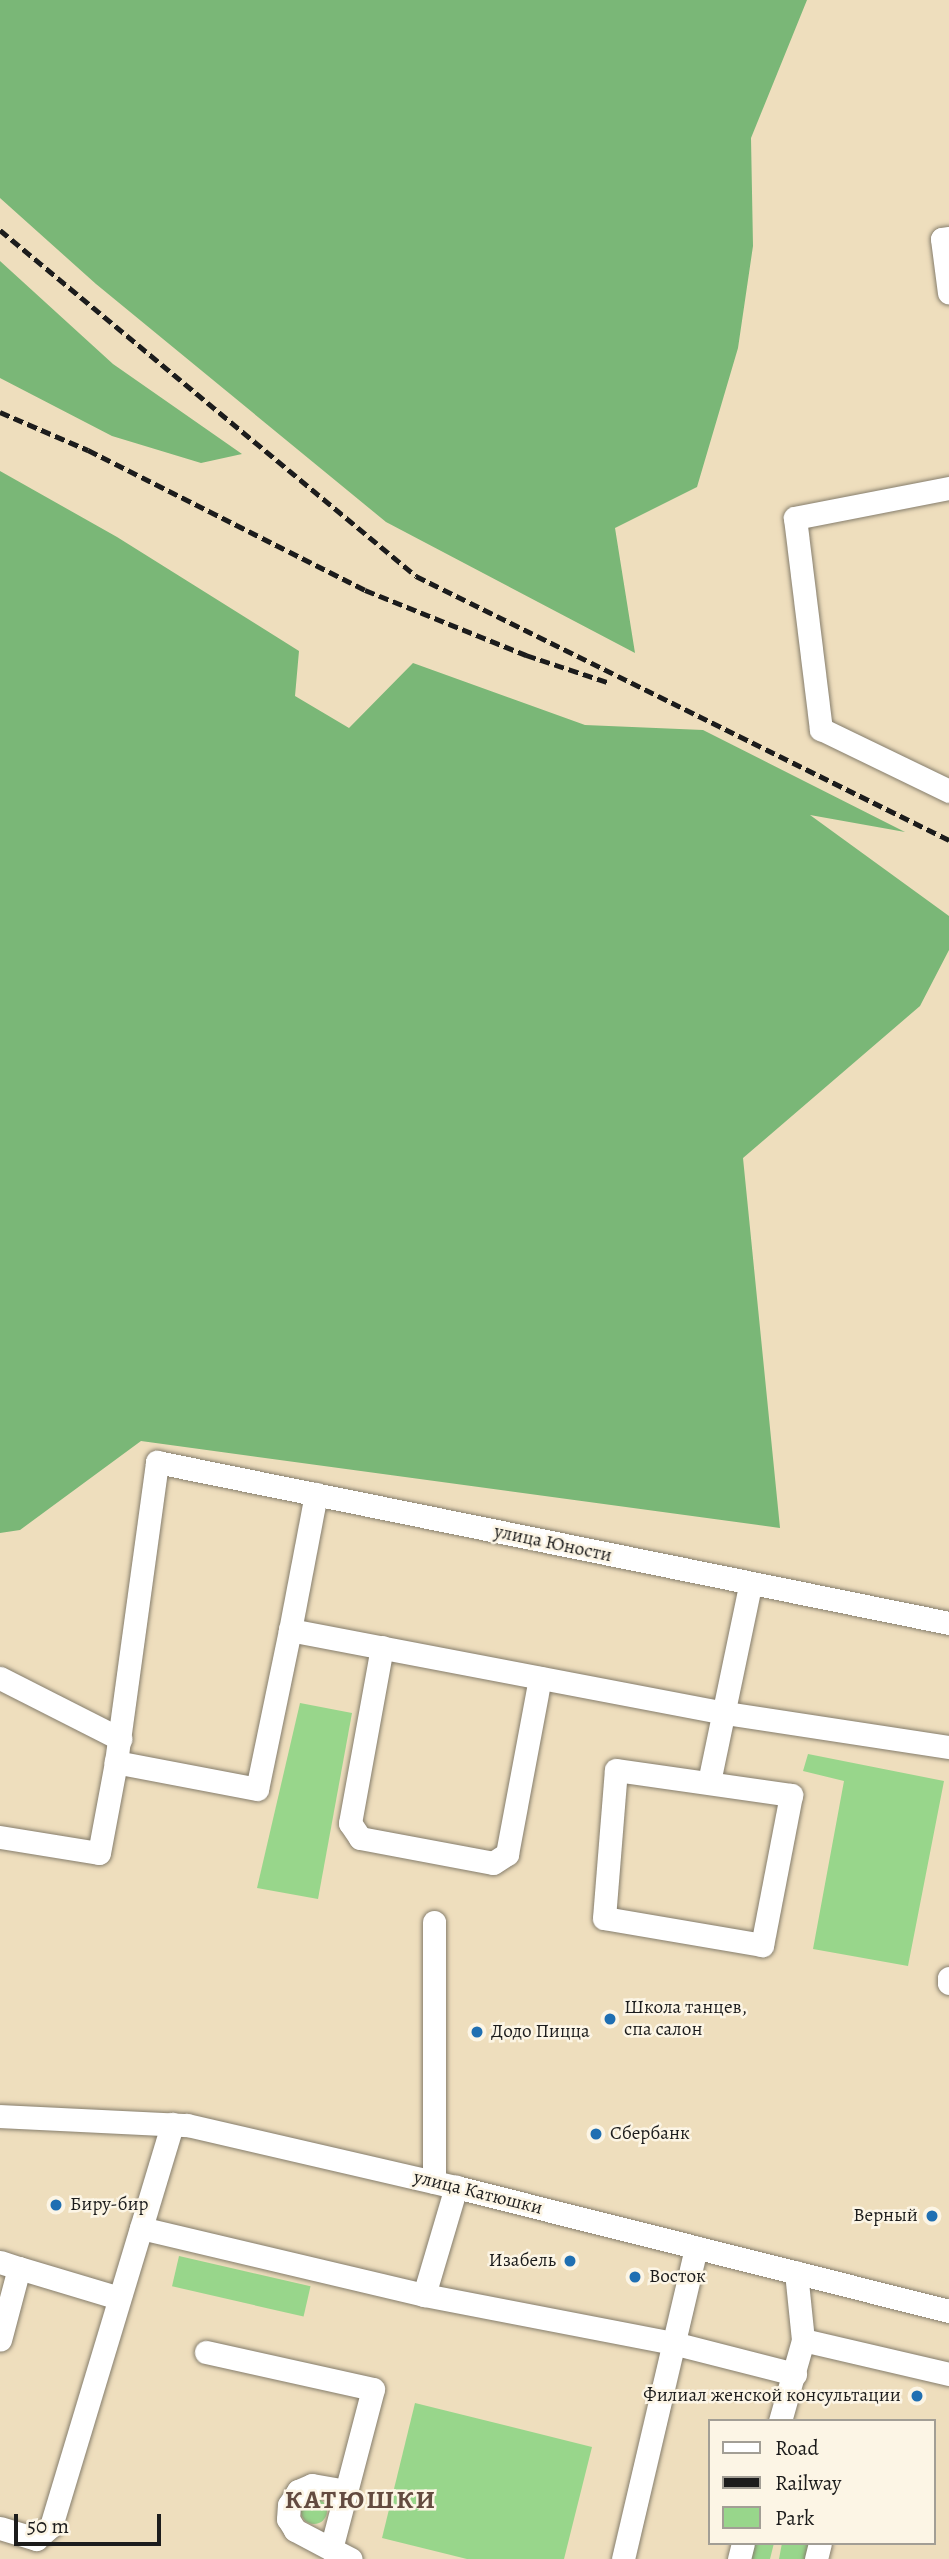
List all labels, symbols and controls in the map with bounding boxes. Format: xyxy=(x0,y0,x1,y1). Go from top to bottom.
street label: улица Юности xyxy=(492,1520,614,1568)
place label: Школа танцев, спа салон xyxy=(624,1997,747,2041)
marker: Школа танцев, спа салон xyxy=(602,2011,618,2027)
place label: Додо Пицца xyxy=(491,2021,590,2043)
marker: Додо Пицца xyxy=(469,2024,485,2040)
place label: Сбербанк xyxy=(610,2123,690,2145)
marker: Сбербанк xyxy=(588,2126,604,2142)
street label: улица Катюшки xyxy=(411,2166,545,2220)
place label: Биру-бир xyxy=(70,2194,149,2216)
marker: Биру-бир xyxy=(48,2197,64,2213)
place label: Верный xyxy=(853,2205,918,2227)
marker: Верный xyxy=(924,2208,940,2224)
place label: Изабель xyxy=(488,2250,556,2272)
marker: Изабель xyxy=(562,2253,578,2269)
place label: Восток xyxy=(649,2266,706,2288)
marker: Восток xyxy=(627,2269,643,2285)
place label: Филиал женской консультации xyxy=(643,2385,901,2407)
marker: Филиал женской консультации xyxy=(907,2386,927,2406)
legend xyxy=(708,2419,935,2545)
text: Road xyxy=(775,2434,819,2462)
text: Railway xyxy=(775,2469,841,2497)
district label: КАТЮШКИ xyxy=(286,2484,436,2516)
scale bar xyxy=(18,2500,164,2544)
text: Park xyxy=(775,2504,814,2532)
text: 50 m xyxy=(27,2512,69,2540)

